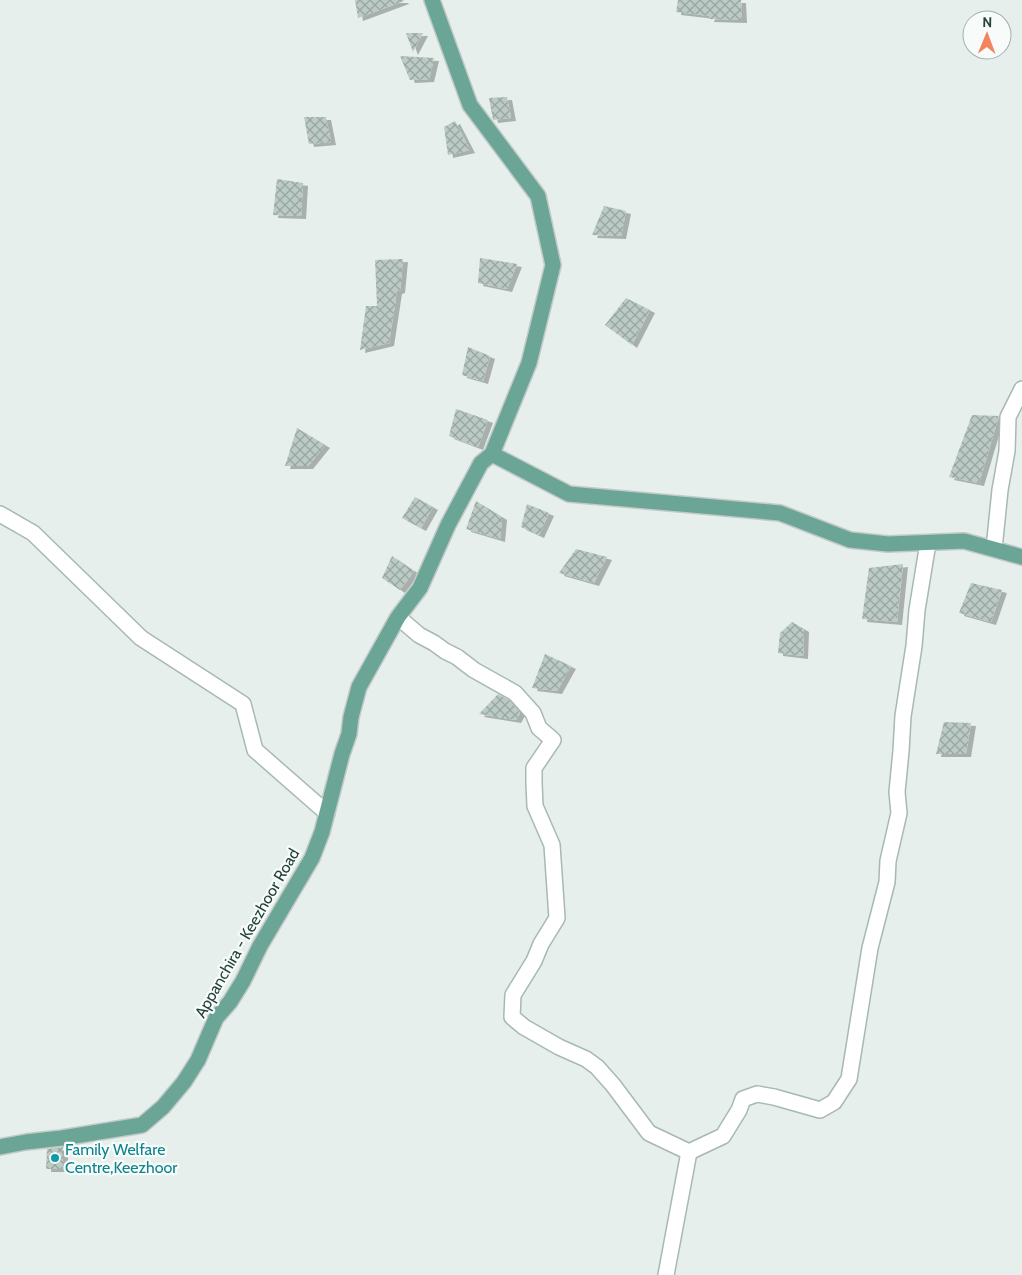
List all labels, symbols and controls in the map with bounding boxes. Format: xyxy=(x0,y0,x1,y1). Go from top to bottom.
north arrow xyxy=(962,10,1012,60)
text: N xyxy=(982,13,992,31)
street label: Appanchira - Keezhoor Road xyxy=(191,845,303,1021)
place label: Family Welfare Centre,Keezhoor xyxy=(65,1140,178,1177)
marker: Family Welfare Centre,Keezhoor xyxy=(49,1152,61,1164)

